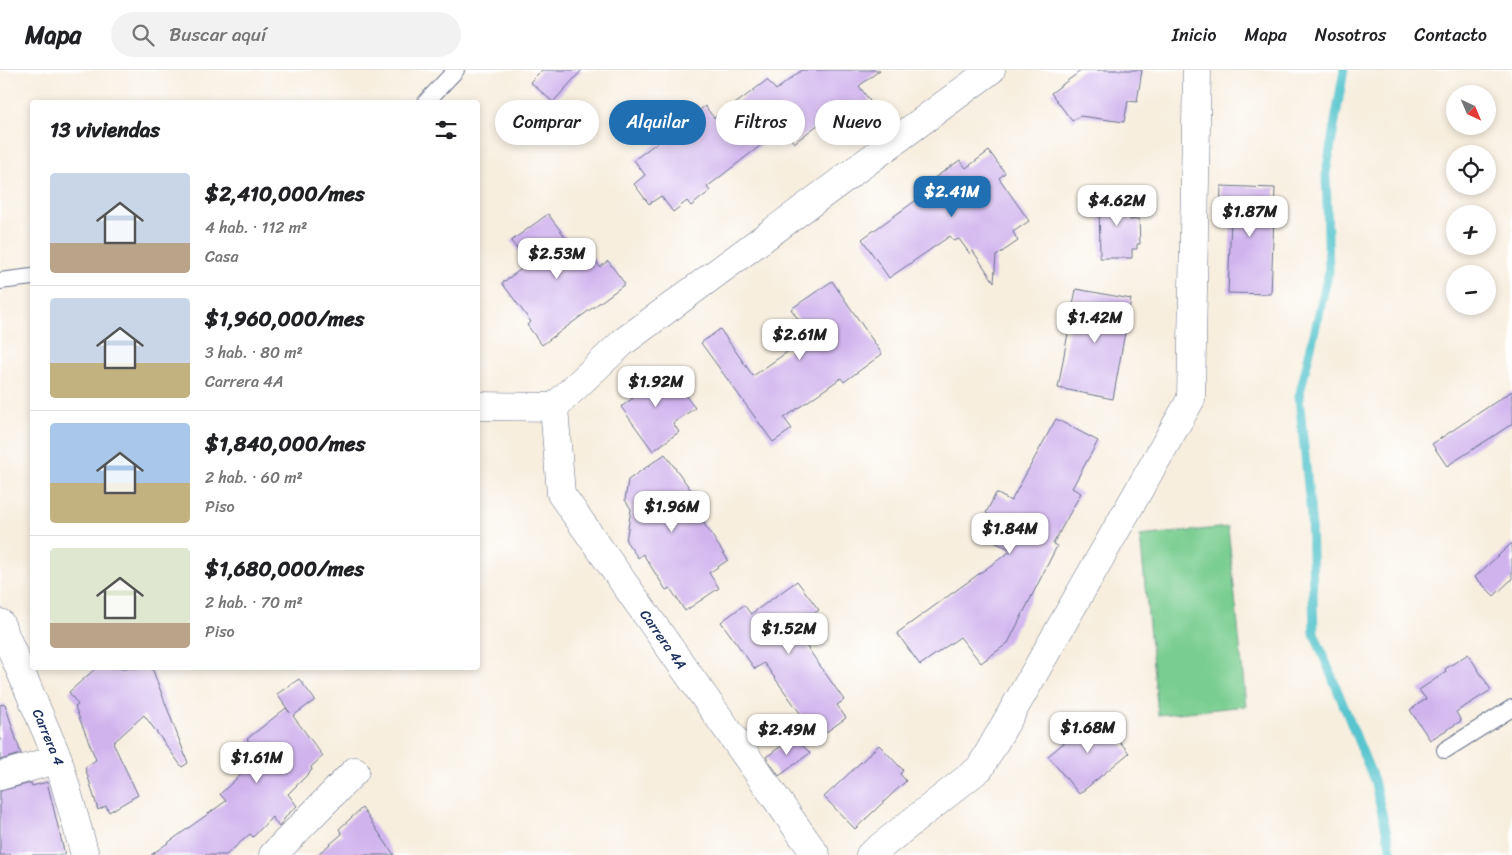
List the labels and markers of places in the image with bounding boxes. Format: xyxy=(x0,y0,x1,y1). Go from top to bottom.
pin: $2.41M xyxy=(911,176,993,218)
pin: $4.62M xyxy=(1076,184,1158,227)
pin: $1.87M xyxy=(1209,196,1291,238)
pin: $2.53M xyxy=(516,238,598,280)
pin: $1.42M xyxy=(1054,302,1136,344)
pin: $2.61M xyxy=(759,318,841,361)
pin: $1.92M xyxy=(615,366,697,408)
pin: $1.96M xyxy=(631,490,713,533)
pin: $1.84M xyxy=(969,512,1051,555)
pin: $1.52M xyxy=(748,612,830,655)
pin: $1.68M xyxy=(1047,712,1129,754)
pin: $2.49M xyxy=(746,714,828,756)
pin: $1.61M xyxy=(216,742,298,784)

